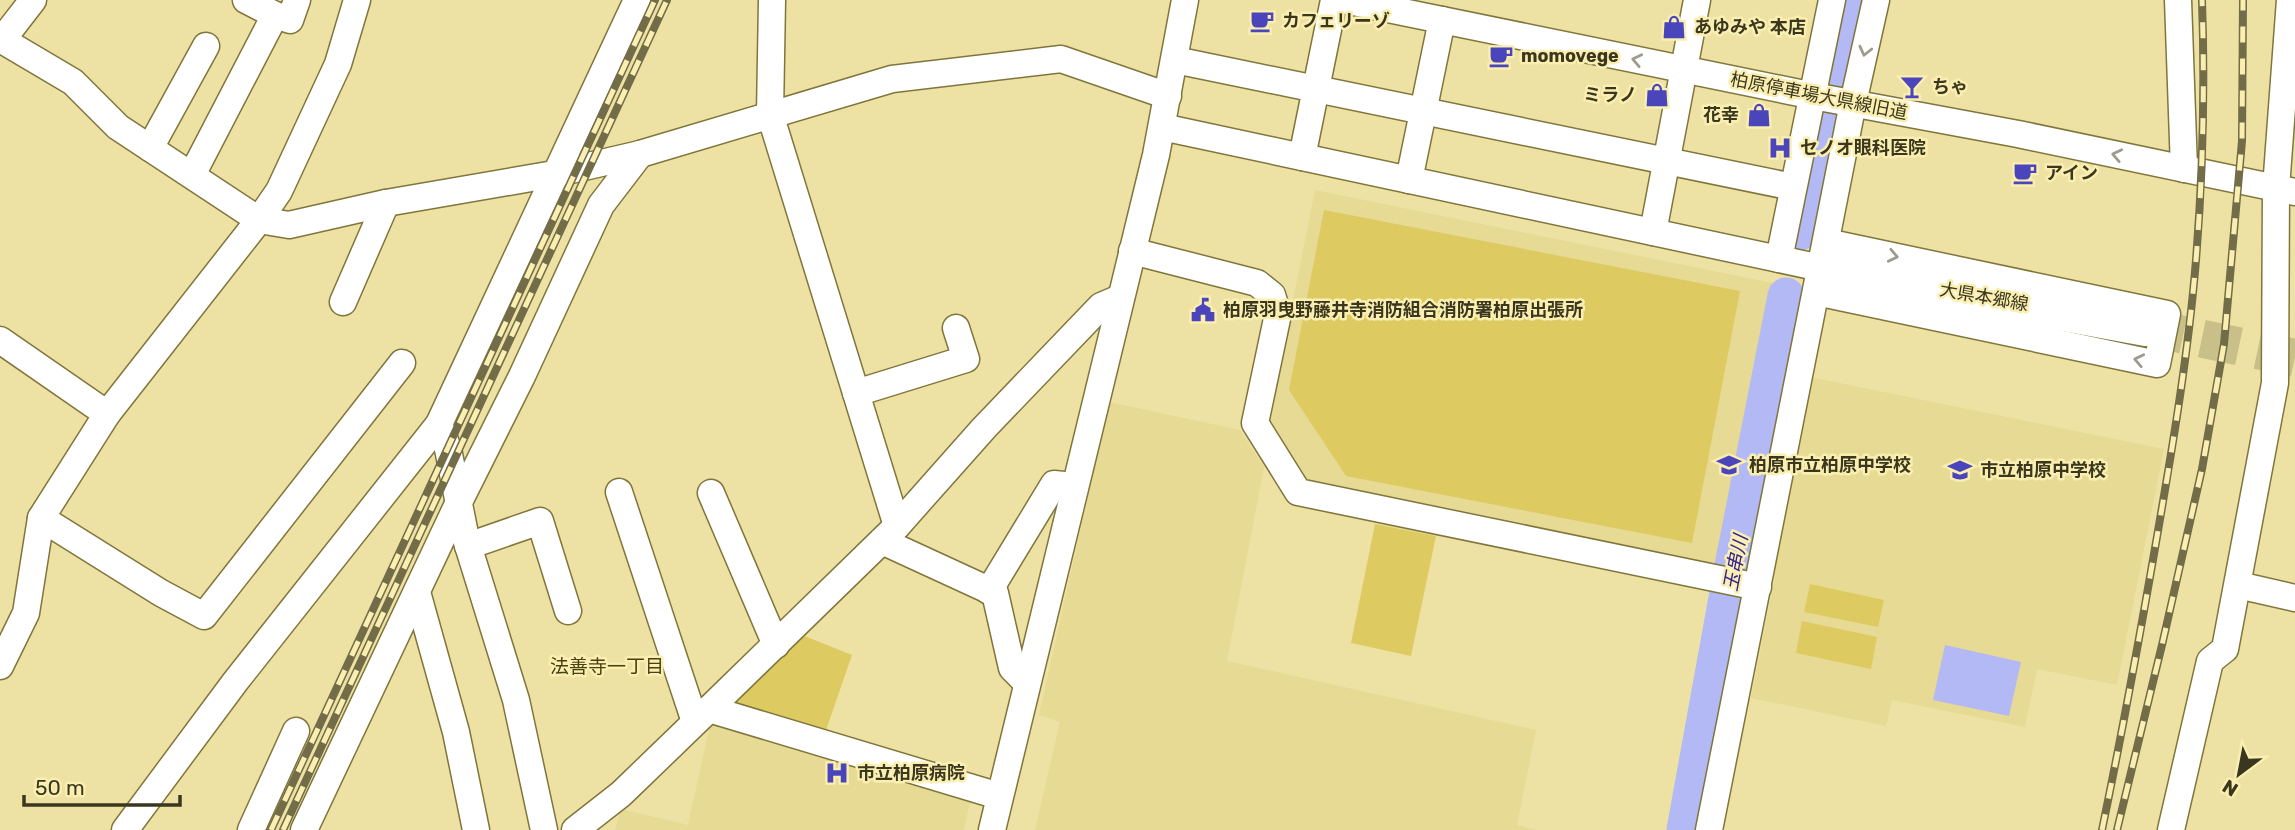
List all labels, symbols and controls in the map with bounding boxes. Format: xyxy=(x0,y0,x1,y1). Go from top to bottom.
cafe icon: カフェリーゾ xyxy=(1248,7,1276,35)
place label: カフェリーゾ xyxy=(1282,10,1390,32)
shop icon: あゆみや 本店 xyxy=(1660,13,1688,41)
place label: あゆみや 本店 xyxy=(1694,16,1806,38)
cafe icon: momovege xyxy=(1487,42,1515,70)
place label: momovege xyxy=(1521,45,1619,67)
one-way arrow xyxy=(1859,45,1873,57)
one-way arrow xyxy=(1631,54,1643,69)
street label: 柏原停車場大県線旧道 xyxy=(1729,68,1909,124)
bar icon: ちゃ xyxy=(1898,73,1926,101)
place label: ちゃ xyxy=(1932,76,1968,98)
shop icon: ミラノ xyxy=(1643,81,1671,109)
place label: ミラノ xyxy=(1583,84,1637,106)
shop icon: 花幸 xyxy=(1745,101,1773,129)
place label: 花幸 xyxy=(1703,104,1739,126)
hospital icon: セノオ眼科医院 xyxy=(1766,134,1794,162)
place label: セノオ眼科医院 xyxy=(1800,137,1926,159)
one-way arrow xyxy=(2111,149,2123,163)
cafe icon: アイン xyxy=(2011,159,2039,187)
place label: アイン xyxy=(2045,162,2098,184)
one-way arrow xyxy=(1887,248,1899,263)
street label: 大県本郷線 xyxy=(1938,278,2030,316)
public building icon: 柏原羽曳野藤井寺消防組合消防署柏原出張所 xyxy=(1189,296,1217,324)
place label: 柏原羽曳野藤井寺消防組合消防署柏原出張所 xyxy=(1223,299,1583,321)
one-way arrow xyxy=(2133,353,2145,368)
school or university icon: 柏原市立柏原中学校 xyxy=(1715,451,1743,479)
place label: 柏原市立柏原中学校 xyxy=(1749,454,1911,476)
school or university icon: 市立柏原中学校 xyxy=(1946,456,1974,484)
place label: 市立柏原中学校 xyxy=(1980,459,2106,481)
water label: 玉串川 xyxy=(1719,531,1753,593)
district label: 法善寺一丁目 xyxy=(550,655,664,678)
north arrow xyxy=(2204,739,2274,809)
hospital icon: 市立柏原病院 xyxy=(823,759,851,787)
place label: 市立柏原病院 xyxy=(857,762,965,784)
scale bar xyxy=(24,764,180,808)
text: 50 m xyxy=(35,775,85,800)
text: N xyxy=(2218,775,2242,801)

